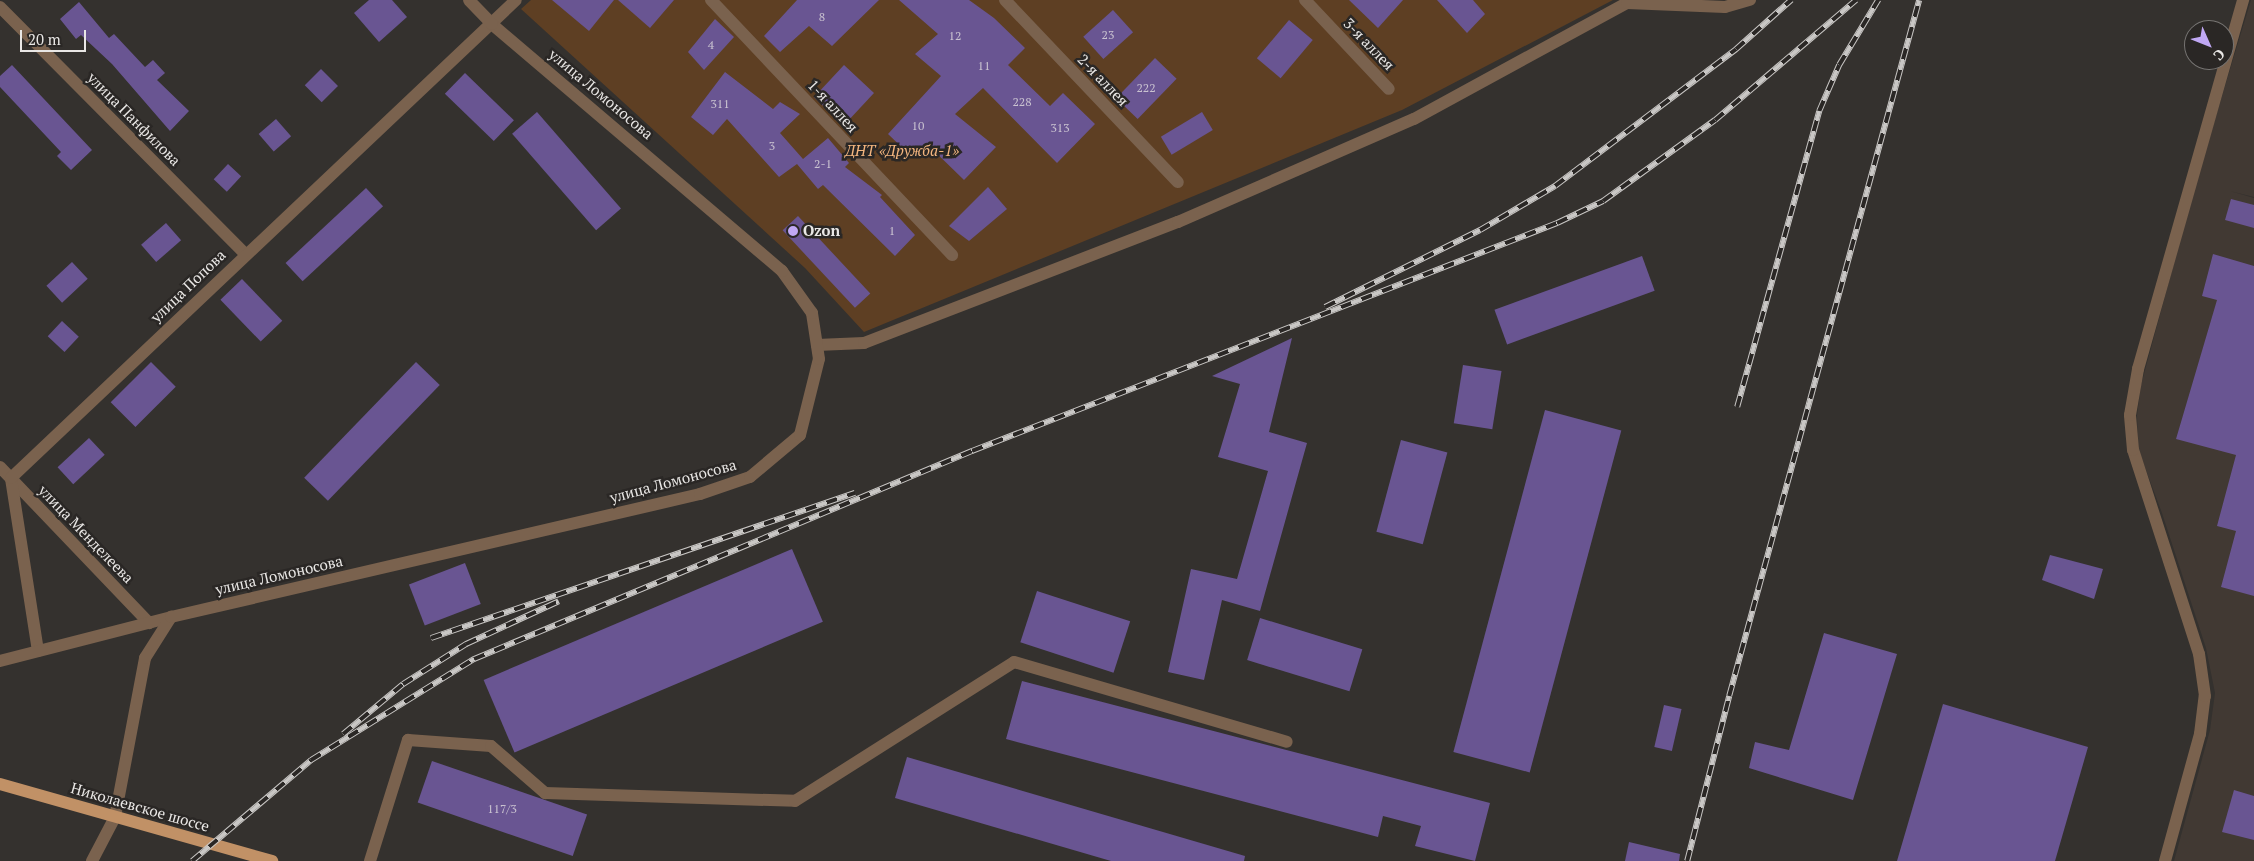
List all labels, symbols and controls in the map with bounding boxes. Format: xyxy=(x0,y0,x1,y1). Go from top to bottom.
house number: 8 xyxy=(819,10,825,24)
street label: 3-я аллея xyxy=(1340,14,1398,74)
scale bar xyxy=(22,20,89,52)
north arrow xyxy=(2184,20,2234,70)
house number: 23 xyxy=(1102,28,1114,42)
text: 20 m xyxy=(28,29,61,49)
house number: 12 xyxy=(949,29,961,43)
house number: 4 xyxy=(708,38,714,52)
street label: улица Ломоносова xyxy=(545,45,657,143)
text: С xyxy=(2209,45,2229,65)
street label: 2-я аллея xyxy=(1074,50,1132,110)
house number: 11 xyxy=(978,59,990,73)
street label: улица Панфилова xyxy=(84,69,184,169)
street label: 1-я аллея xyxy=(804,76,862,136)
house number: 222 xyxy=(1136,81,1156,95)
house number: 228 xyxy=(1012,95,1032,109)
house number: 311 xyxy=(710,97,730,111)
house number: 10 xyxy=(912,119,924,133)
house number: 313 xyxy=(1050,121,1070,135)
house number: 3 xyxy=(769,139,775,153)
park label: ДНТ «Дружба-1» xyxy=(845,142,959,160)
house number: 2-1 xyxy=(814,157,832,171)
place label: Ozon xyxy=(803,222,840,240)
house number: 1 xyxy=(889,224,895,238)
marker: Ozon xyxy=(787,225,799,237)
street label: улица Попова xyxy=(147,246,229,326)
street label: улица Ломоносова xyxy=(608,455,738,507)
street label: улица Менделеева xyxy=(35,481,137,587)
street label: улица Ломоносова xyxy=(213,552,345,598)
street label: Николаевское шоссе xyxy=(69,779,211,835)
house number: 117/3 xyxy=(487,802,517,816)

